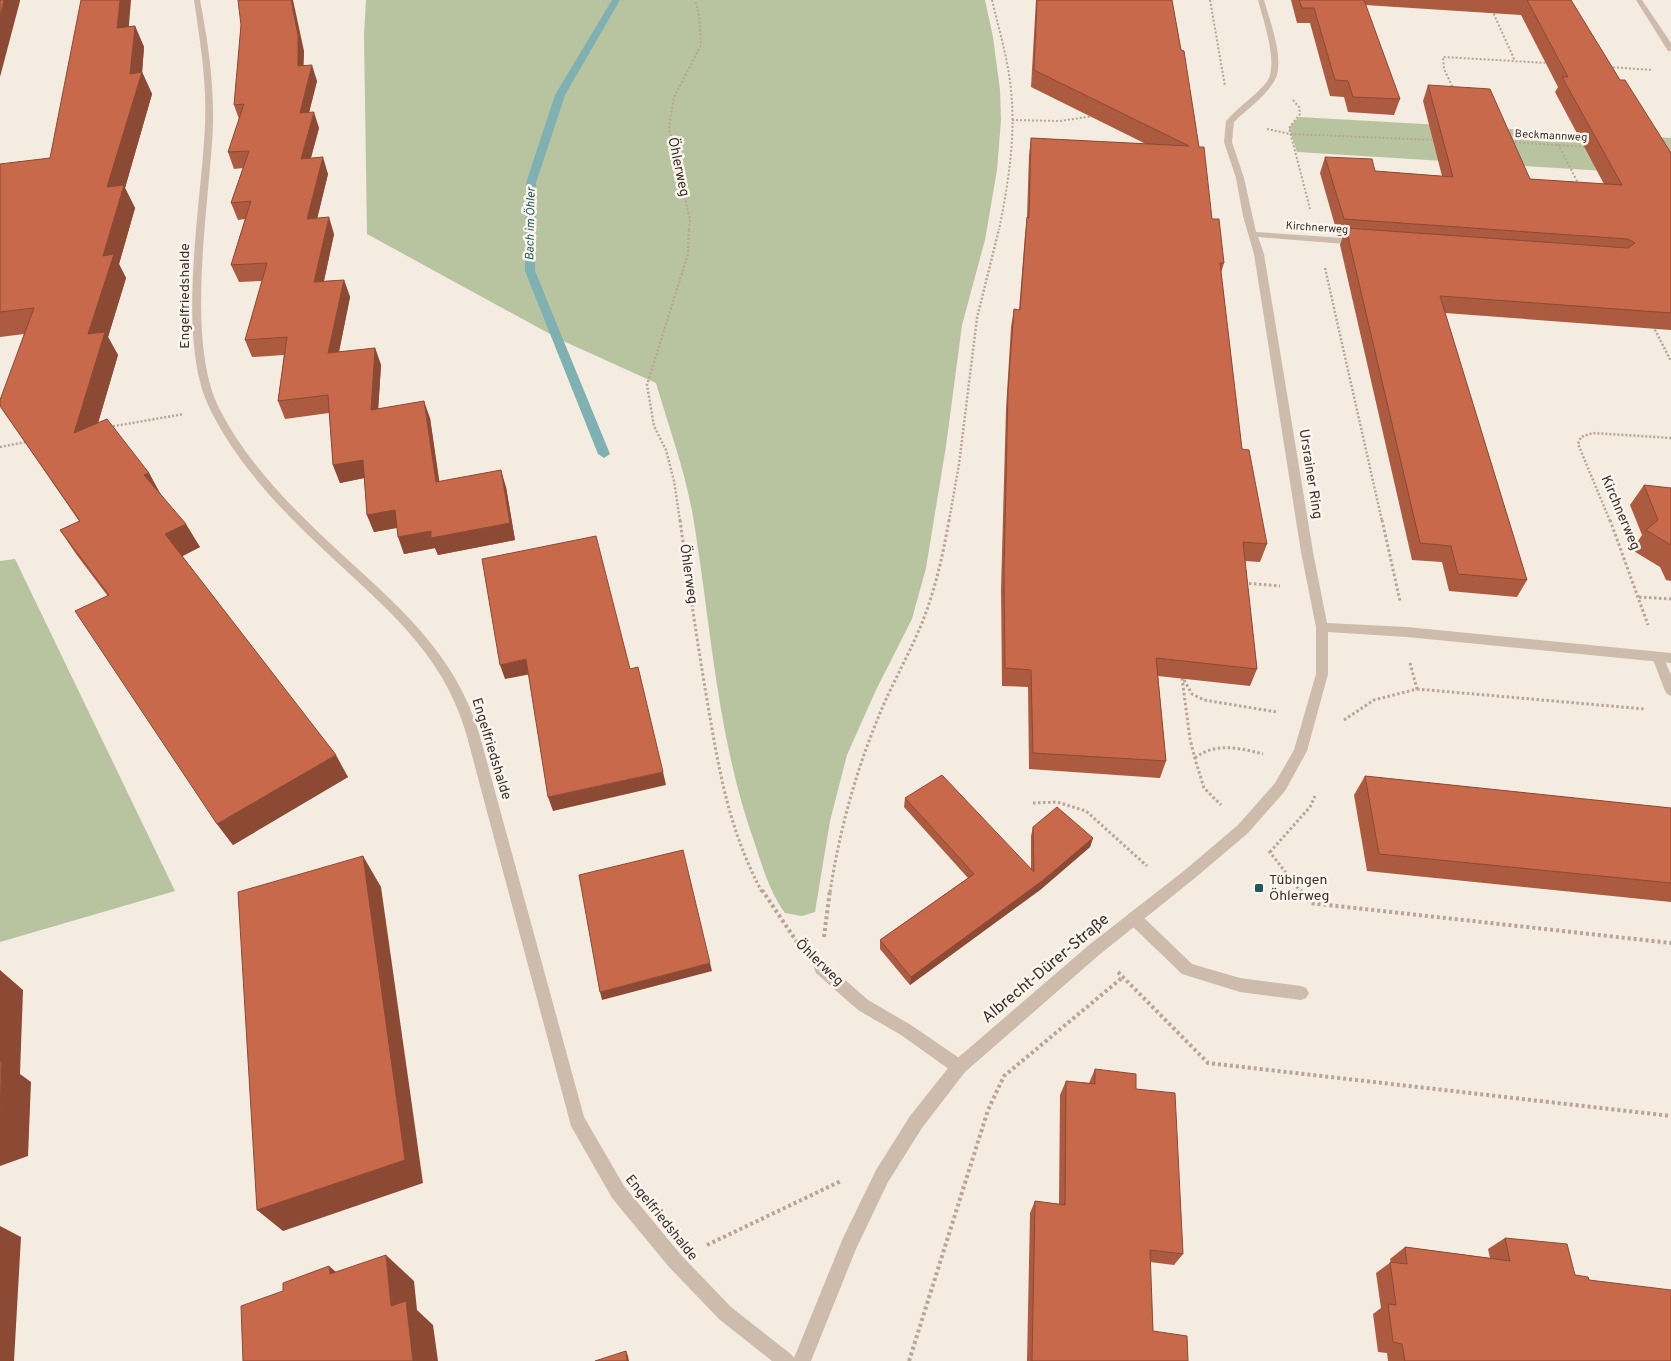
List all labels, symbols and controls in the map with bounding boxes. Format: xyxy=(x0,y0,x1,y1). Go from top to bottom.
street label: Beckmannweg xyxy=(1514,127,1588,145)
street label: Öhlerweg xyxy=(663,135,694,198)
water label: Bach im Öhler xyxy=(522,186,540,261)
street label: Kirchnerweg xyxy=(1285,219,1349,237)
street label: Engelfriedshalde xyxy=(177,243,194,349)
street label: Ursrainer Ring xyxy=(1294,428,1326,520)
street label: Kirchnerweg xyxy=(1597,473,1643,553)
street label: Öhlerweg xyxy=(675,543,702,605)
street label: Engelfriedshalde xyxy=(467,696,515,802)
place label: Tübingen Öhlerweg xyxy=(1269,872,1329,905)
marker: Tübingen Öhlerweg xyxy=(1253,882,1265,894)
street label: Albrecht-Dürer-Straße xyxy=(978,910,1114,1028)
street label: Öhlerweg xyxy=(791,935,847,990)
street label: Engelfriedshalde xyxy=(621,1172,701,1264)

